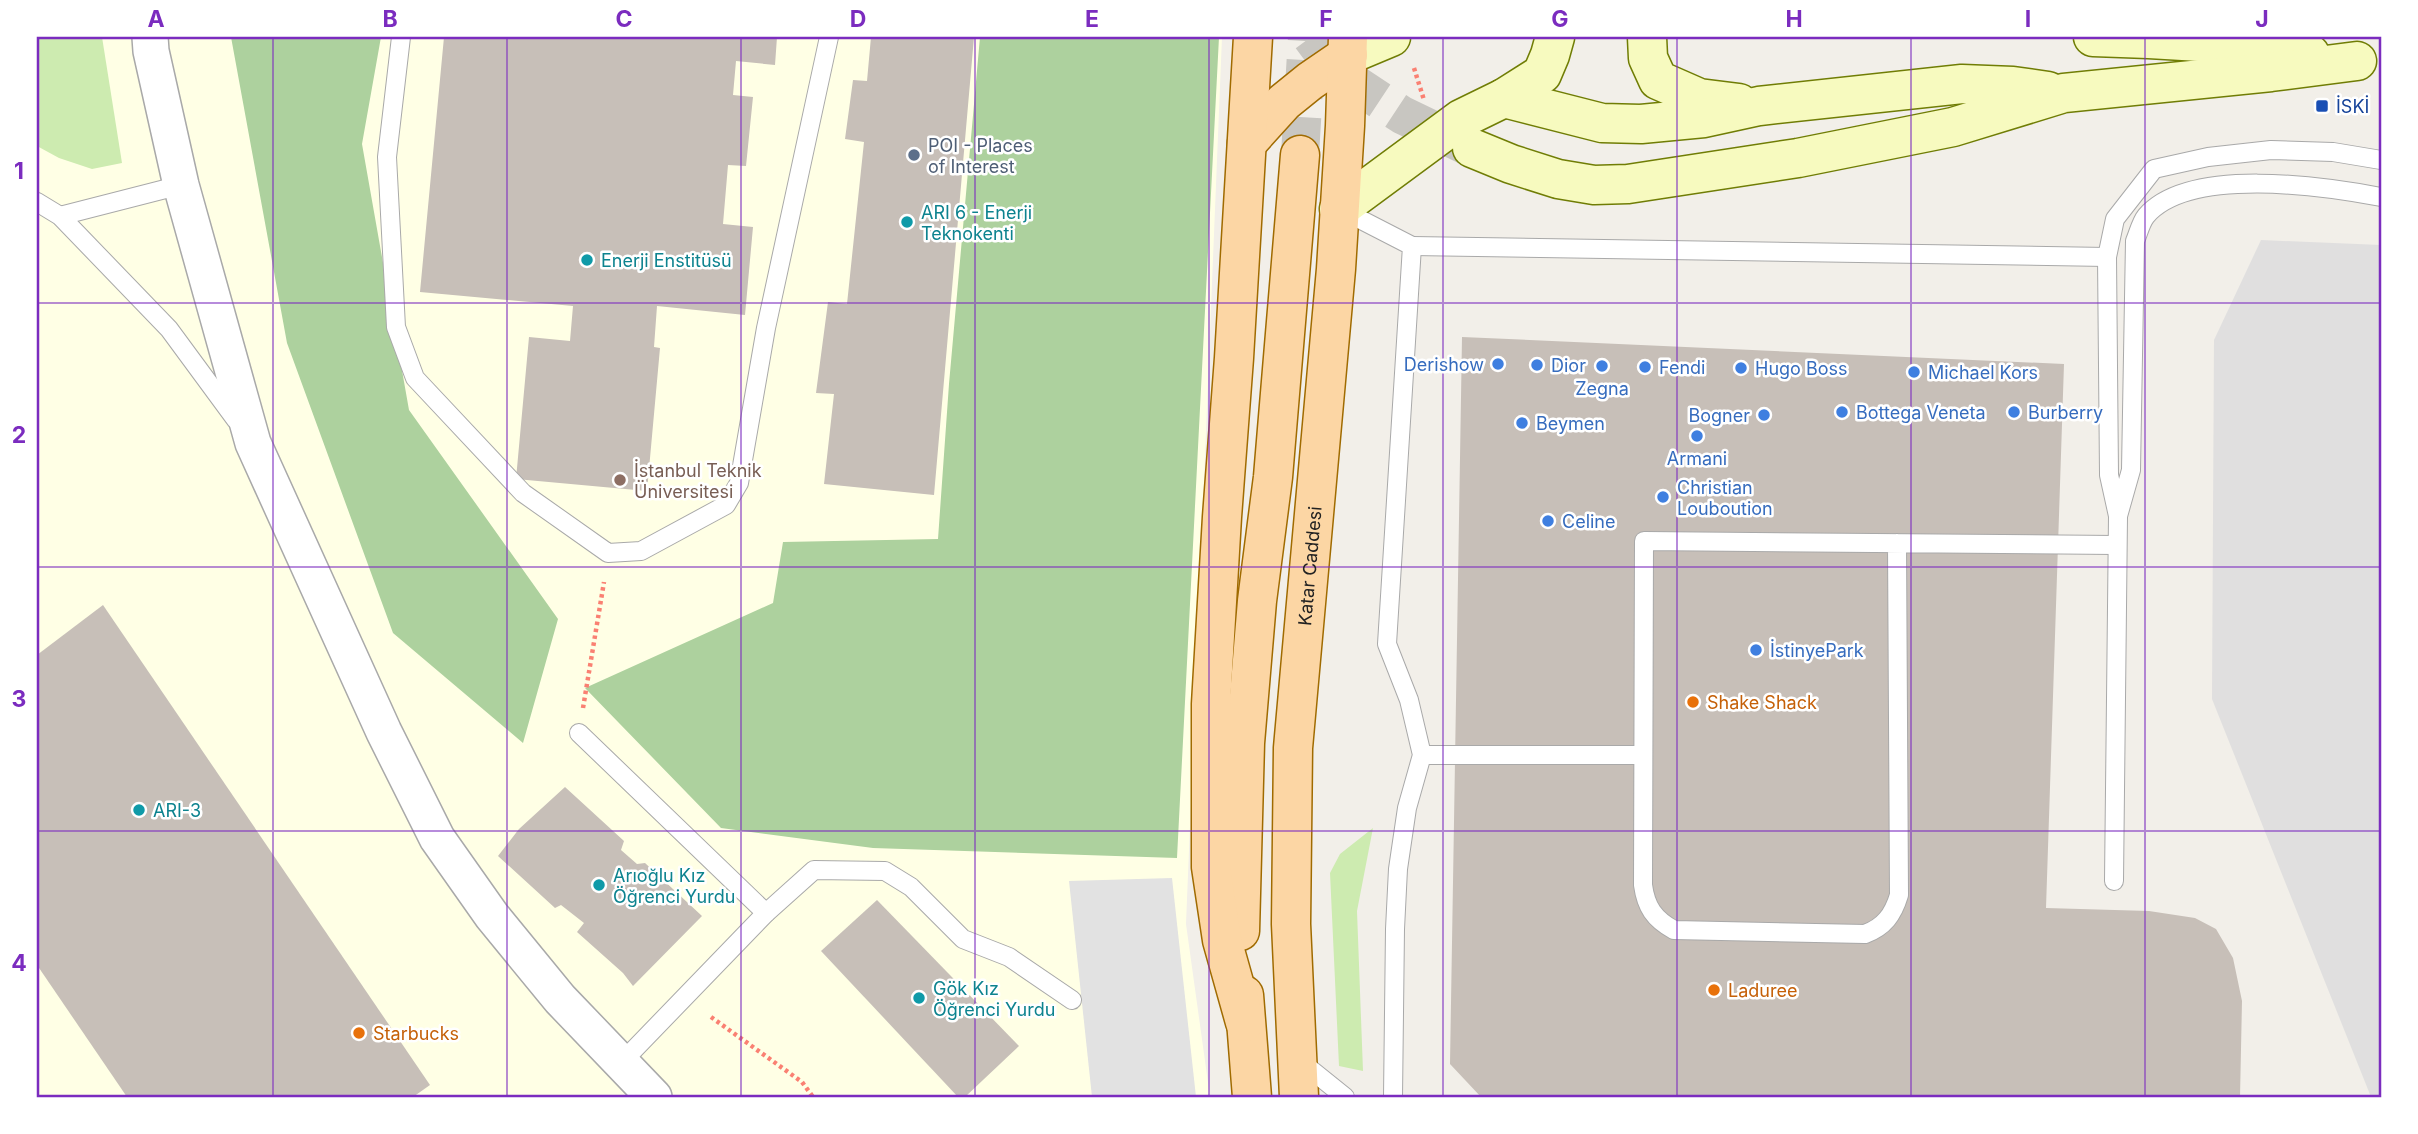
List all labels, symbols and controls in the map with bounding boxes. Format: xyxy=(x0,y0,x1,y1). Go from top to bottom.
text: A xyxy=(147,5,165,33)
text: B xyxy=(382,5,398,33)
text: C xyxy=(615,5,633,33)
text: D xyxy=(850,5,866,33)
text: E xyxy=(1085,5,1099,33)
text: F xyxy=(1319,5,1333,33)
text: G xyxy=(1551,5,1569,33)
text: H xyxy=(1785,5,1803,33)
text: I xyxy=(2025,5,2031,33)
text: J xyxy=(2255,5,2269,33)
place label: İSKİ xyxy=(2336,95,2369,117)
marker: İSKİ xyxy=(2314,98,2330,114)
place label: POI - Places of Interest xyxy=(928,135,1033,177)
marker: POI - Places of Interest xyxy=(906,147,922,163)
text: 1 xyxy=(14,157,24,185)
place label: ARI 6 - Enerji Teknokenti xyxy=(921,202,1032,244)
marker: ARI 6 - Enerji Teknokenti xyxy=(899,214,915,230)
place label: Enerji Enstitüsü xyxy=(601,250,732,271)
marker: Enerji Enstitüsü xyxy=(579,252,595,268)
place label: Derishow xyxy=(1404,354,1484,375)
place label: Dior xyxy=(1551,355,1586,376)
marker: Derishow xyxy=(1490,356,1506,372)
marker: Dior xyxy=(1529,357,1545,373)
place label: Fendi xyxy=(1659,357,1705,378)
marker: Zegna xyxy=(1594,358,1610,374)
place label: Hugo Boss xyxy=(1755,358,1848,379)
marker: Fendi xyxy=(1637,359,1653,375)
marker: Hugo Boss xyxy=(1733,360,1749,376)
place label: Michael Kors xyxy=(1928,362,2038,383)
marker: Michael Kors xyxy=(1906,364,1922,380)
place label: Zegna xyxy=(1575,378,1629,399)
place label: Bottega Veneta xyxy=(1856,402,1986,423)
place label: Burberry xyxy=(2028,402,2103,423)
marker: Bottega Veneta xyxy=(1834,404,1850,420)
marker: Burberry xyxy=(2006,404,2022,420)
place label: Bogner xyxy=(1688,405,1750,426)
marker: Bogner xyxy=(1756,407,1772,423)
place label: Beymen xyxy=(1536,413,1605,434)
marker: Beymen xyxy=(1514,415,1530,431)
text: 2 xyxy=(12,421,26,449)
marker: Armani xyxy=(1689,428,1705,444)
place label: Armani xyxy=(1667,448,1727,469)
place label: İstanbul Teknik Üniversitesi xyxy=(634,459,762,502)
marker: İstanbul Teknik Üniversitesi xyxy=(612,472,628,488)
place label: Christian Louboution xyxy=(1677,477,1773,519)
marker: Christian Louboution xyxy=(1655,489,1671,505)
street label: Katar Caddesi xyxy=(1294,505,1325,627)
place label: Celine xyxy=(1562,511,1616,532)
marker: Celine xyxy=(1540,513,1556,529)
place label: İstinyePark xyxy=(1770,639,1864,661)
marker: İstinyePark xyxy=(1748,642,1764,658)
text: 3 xyxy=(12,685,26,713)
place label: Shake Shack xyxy=(1707,692,1817,713)
marker: Shake Shack xyxy=(1685,694,1701,710)
place label: ARI-3 xyxy=(153,800,201,821)
marker: ARI-3 xyxy=(131,802,147,818)
place label: Arıoğlu Kız Öğrenci Yurdu xyxy=(613,865,735,907)
marker: Arıoğlu Kız Öğrenci Yurdu xyxy=(591,877,607,893)
text: 4 xyxy=(11,949,27,977)
place label: Gök Kız Öğrenci Yurdu xyxy=(933,978,1055,1020)
place label: Laduree xyxy=(1728,980,1797,1001)
marker: Laduree xyxy=(1706,982,1722,998)
marker: Gök Kız Öğrenci Yurdu xyxy=(911,990,927,1006)
place label: Starbucks xyxy=(373,1023,459,1044)
marker: Starbucks xyxy=(351,1025,367,1041)

